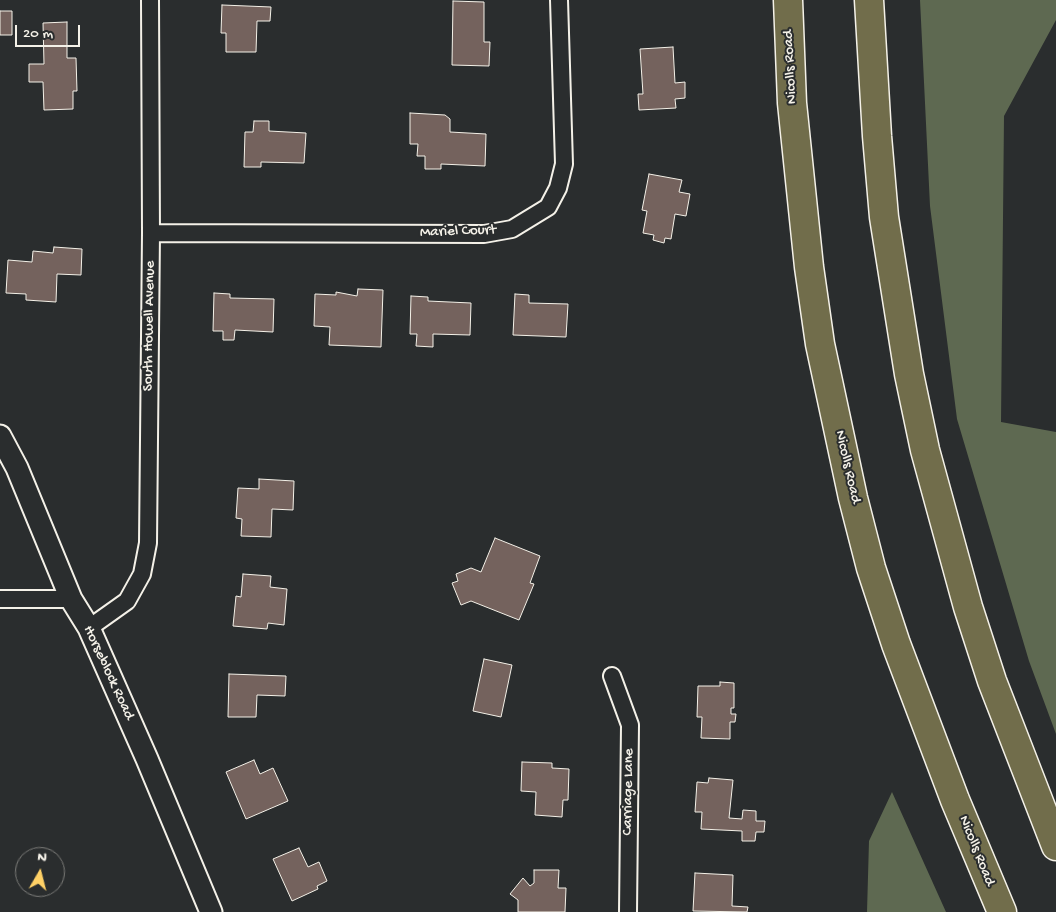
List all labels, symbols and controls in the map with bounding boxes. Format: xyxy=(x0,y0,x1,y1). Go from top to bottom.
scale bar xyxy=(18,15,82,47)
text: 20 m xyxy=(23,25,53,43)
street label: Nicolls Road xyxy=(780,29,802,105)
street label: Mariel Court xyxy=(420,222,496,242)
street label: South Howell Avenue xyxy=(140,261,160,391)
street label: Nicolls Road xyxy=(830,429,864,505)
street label: Horseblock Road xyxy=(78,623,138,723)
street label: Carriage Lane xyxy=(619,748,639,836)
street label: Nicolls Road xyxy=(954,813,998,889)
north arrow xyxy=(15,847,65,897)
text: N xyxy=(36,849,48,867)

